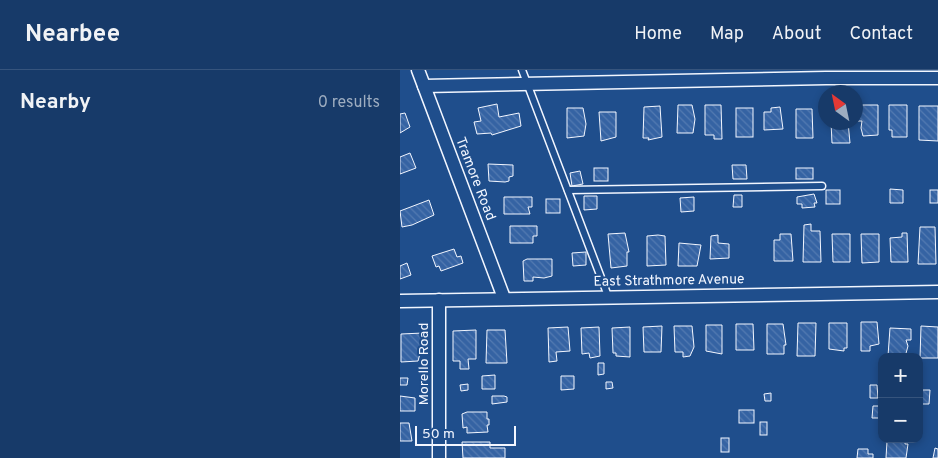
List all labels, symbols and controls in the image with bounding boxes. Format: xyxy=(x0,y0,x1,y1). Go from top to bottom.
text: Nearbee xyxy=(25,20,120,50)
text: Home xyxy=(634,23,682,46)
text: Map xyxy=(710,23,744,46)
text: About xyxy=(772,23,821,46)
text: Contact xyxy=(849,23,913,46)
north arrow xyxy=(818,85,863,130)
text: Nearby xyxy=(20,89,91,116)
text: 0 results xyxy=(318,93,380,113)
street label: Tramore Road xyxy=(451,135,499,223)
street label: East Strathmore Avenue xyxy=(593,271,745,291)
street label: Morello Road xyxy=(416,323,433,405)
map controls xyxy=(878,353,923,443)
button: + xyxy=(878,353,923,398)
button: − xyxy=(878,398,923,443)
scale bar xyxy=(415,423,516,446)
text: 50 m xyxy=(422,426,455,443)

